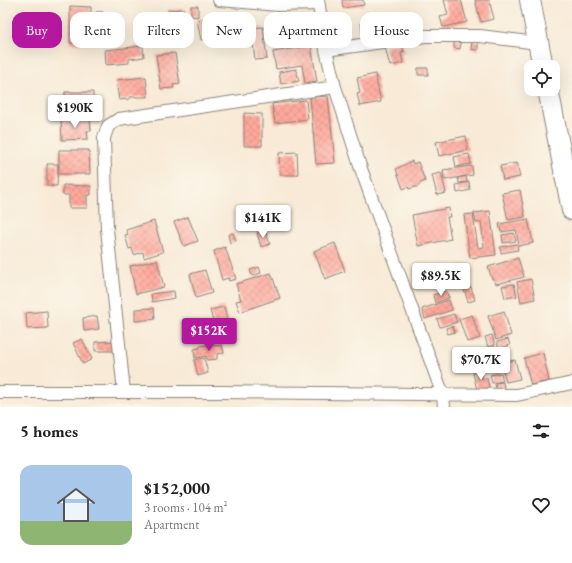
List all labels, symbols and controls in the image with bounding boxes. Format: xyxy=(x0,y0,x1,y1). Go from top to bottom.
chip: Buy xyxy=(12,12,62,48)
chip: Rent xyxy=(70,12,125,48)
chip: Filters xyxy=(133,12,194,48)
chip: New xyxy=(202,12,256,48)
chip: Apartment xyxy=(264,12,352,48)
chip: House xyxy=(360,12,423,48)
map controls xyxy=(524,60,560,96)
button: locate xyxy=(524,60,560,96)
pin: $190K xyxy=(47,95,103,129)
text: $190K xyxy=(57,99,93,116)
pin: $141K xyxy=(235,205,291,239)
text: $141K xyxy=(245,209,281,226)
pin: $89.5K xyxy=(408,263,474,297)
text: $89.5K xyxy=(421,267,461,284)
pin: $152K xyxy=(181,318,237,352)
text: $152K xyxy=(191,322,227,339)
pin: $70.7K xyxy=(448,347,514,381)
text: $70.7K xyxy=(461,351,501,368)
text: 5 homes xyxy=(20,420,78,442)
icon: filters xyxy=(530,420,552,442)
text: $152,000 xyxy=(144,477,210,499)
icon: home xyxy=(52,481,100,529)
icon: heart xyxy=(530,494,552,516)
text: 3 rooms · 104 m² xyxy=(144,499,228,516)
text: Apartment xyxy=(144,516,199,533)

